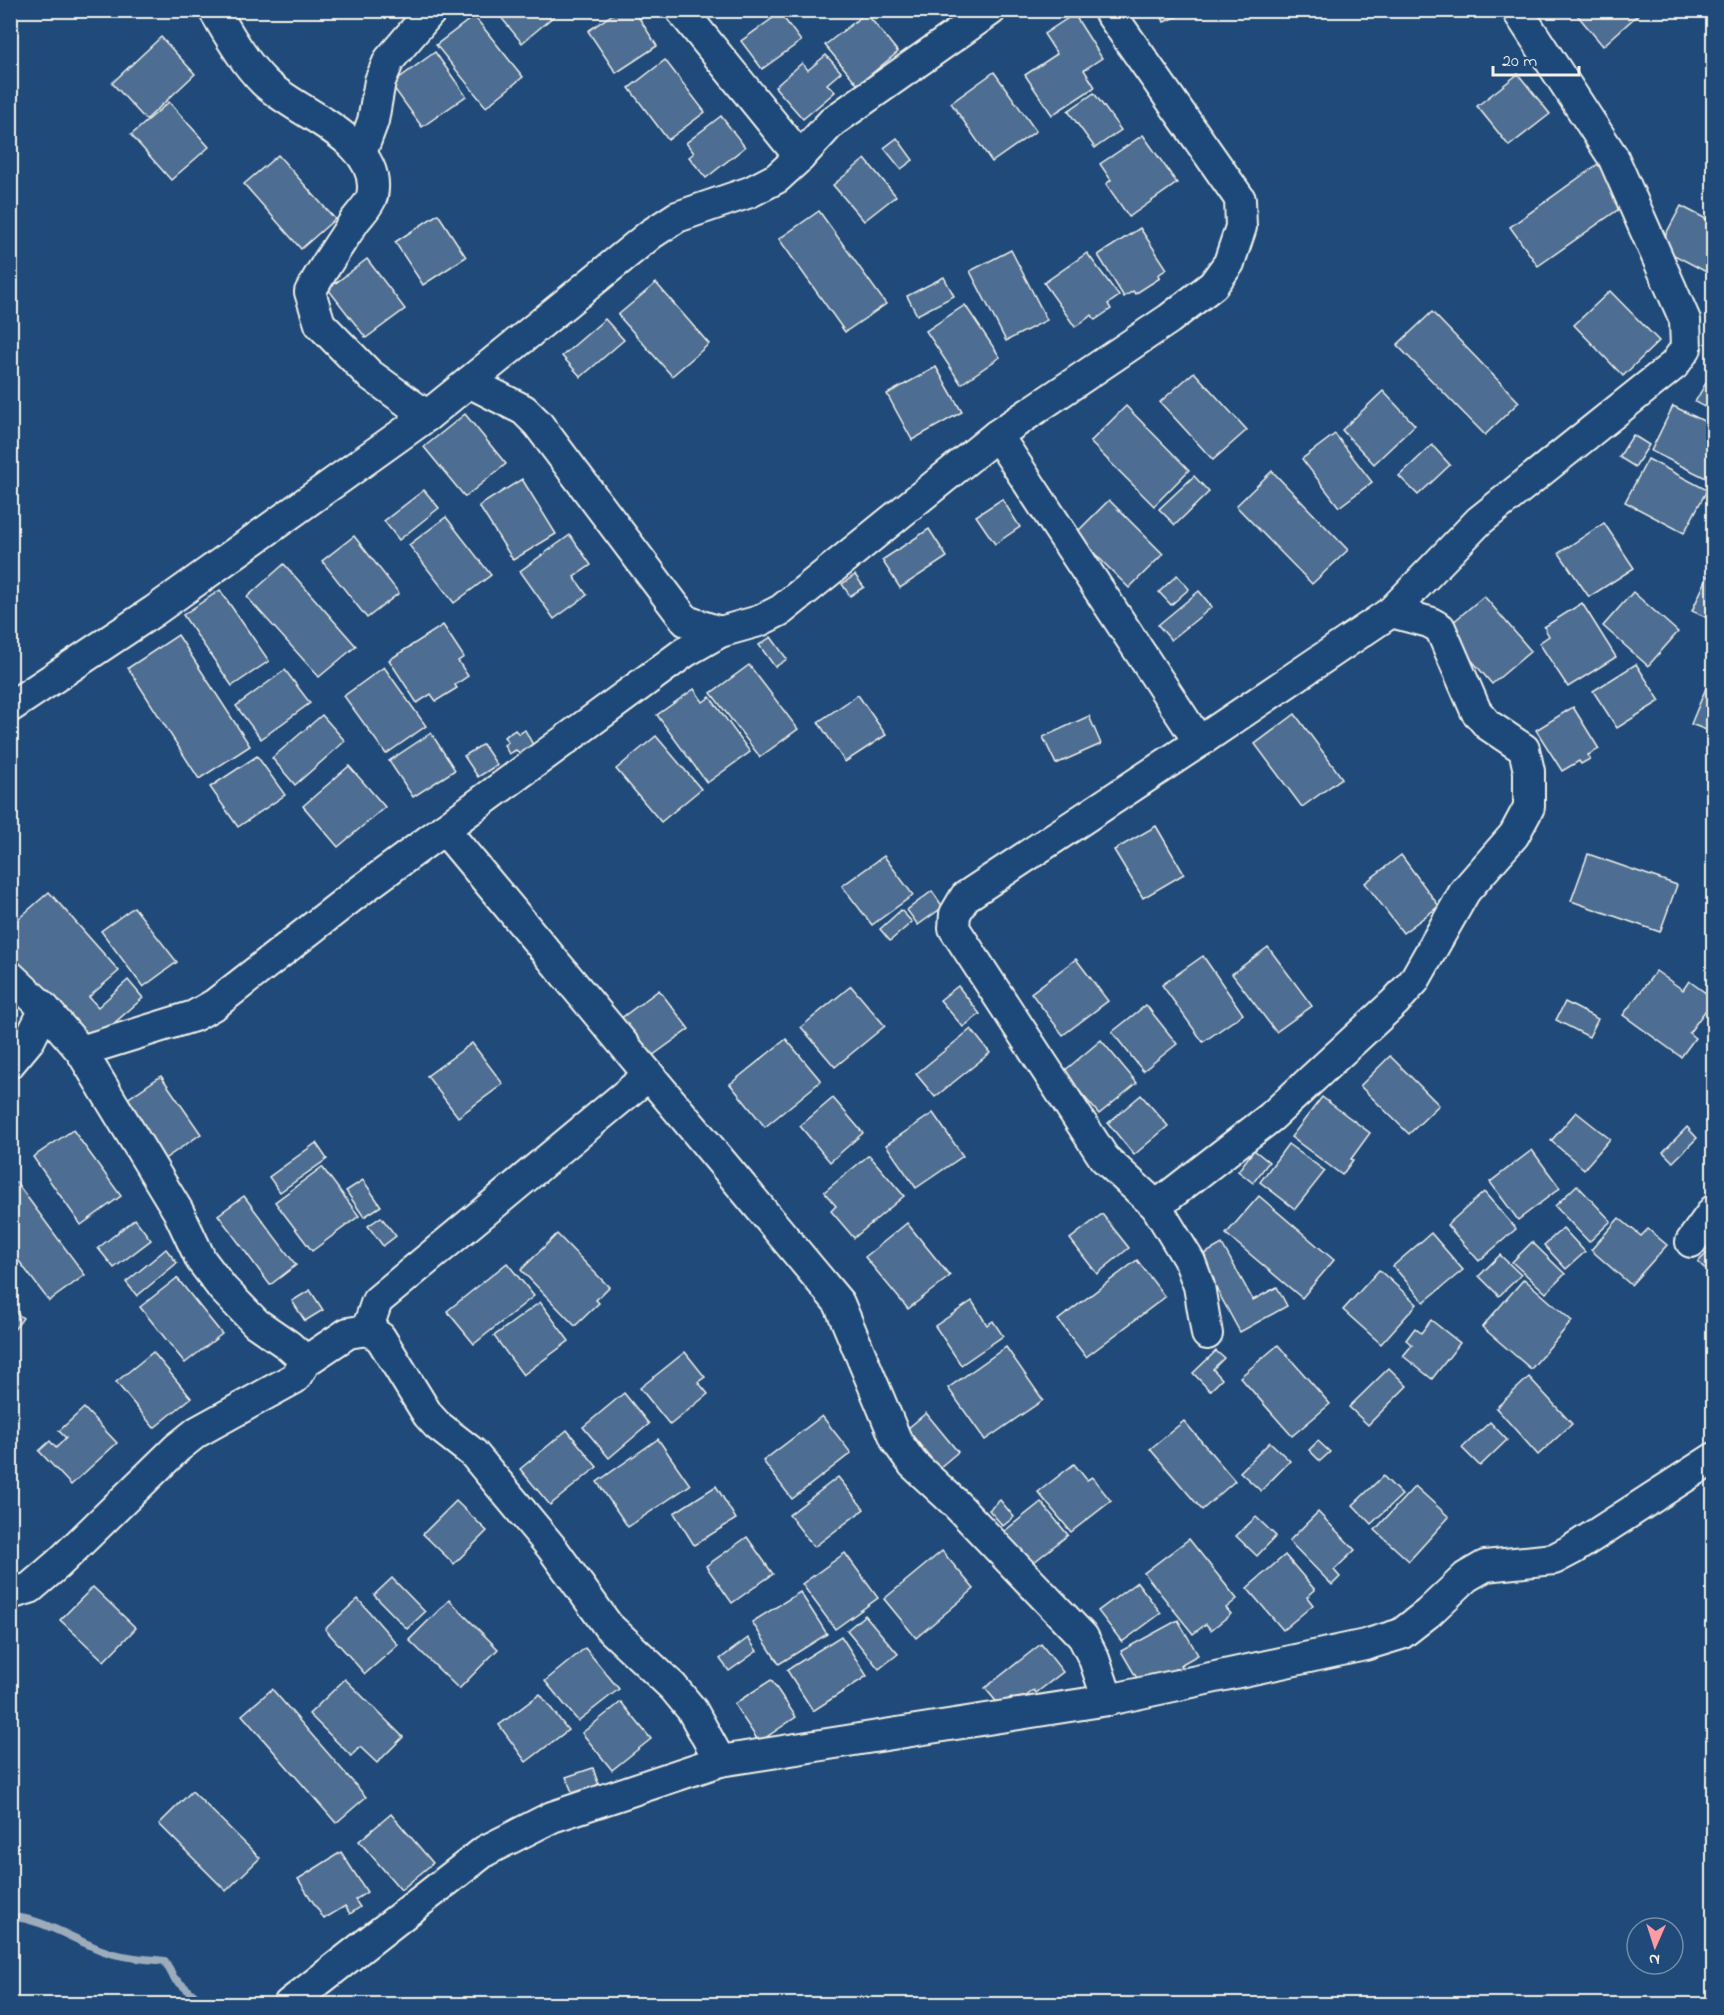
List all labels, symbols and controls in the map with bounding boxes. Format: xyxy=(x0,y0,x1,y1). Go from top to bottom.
scale bar xyxy=(1493,39,1578,77)
text: 20 m xyxy=(1502,49,1537,75)
north arrow xyxy=(1625,1916,1685,1976)
text: N xyxy=(1648,1947,1660,1971)

